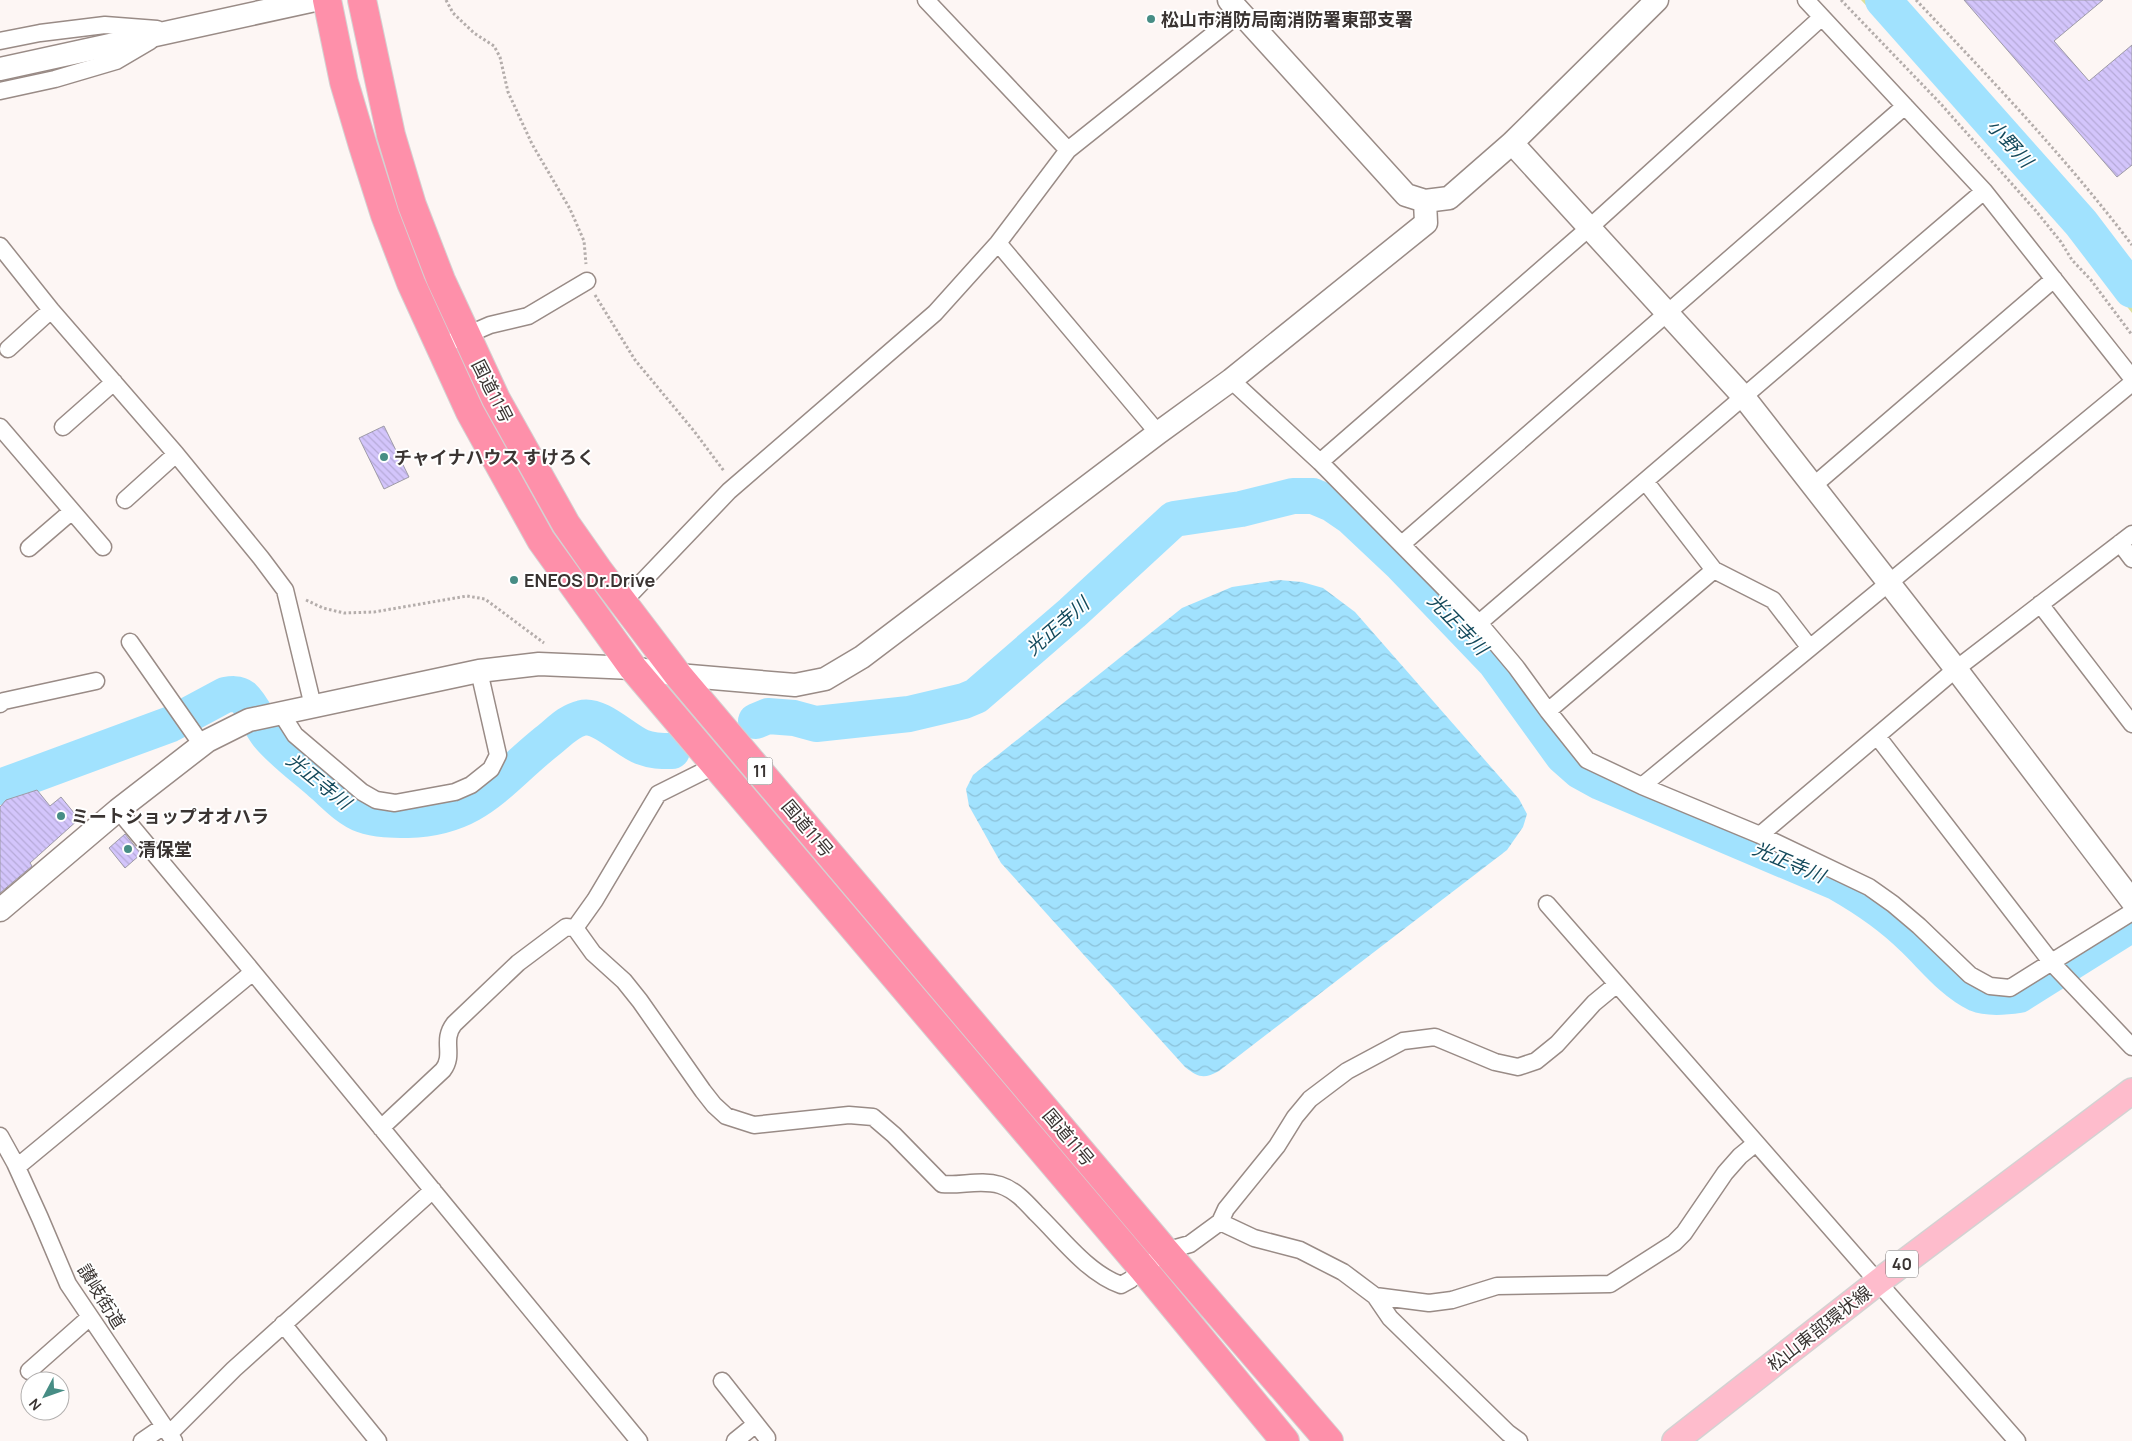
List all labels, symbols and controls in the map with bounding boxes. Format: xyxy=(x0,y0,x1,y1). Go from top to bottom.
place label: 松山市消防局南消防署東部支署 xyxy=(1161,7,1413,31)
marker: 松山市消防局南消防署東部支署 xyxy=(1145,13,1157,25)
water label: 小野川 xyxy=(1981,113,2040,174)
street label: 国道11号 xyxy=(467,355,519,427)
place label: チャイナハウス すけろく xyxy=(394,445,595,469)
marker: チャイナハウス すけろく xyxy=(378,451,390,463)
place label: ENEOS Dr.Drive xyxy=(524,568,656,592)
marker: ENEOS Dr.Drive xyxy=(508,574,520,586)
water label: 光正寺川 xyxy=(1422,588,1495,662)
water label: 光正寺川 xyxy=(1020,590,1096,661)
water label: 光正寺川 xyxy=(281,747,358,816)
road number: 11 xyxy=(748,758,772,784)
street label: 国道11号 xyxy=(777,794,839,862)
place label: ミートショップオオハラ xyxy=(71,804,269,828)
marker: ミートショップオオハラ xyxy=(55,810,67,822)
water label: 光正寺川 xyxy=(1749,835,1831,890)
place label: 清保堂 xyxy=(138,837,192,861)
marker: 清保堂 xyxy=(122,843,134,855)
street label: 国道11号 xyxy=(1038,1103,1100,1171)
road number: 40 xyxy=(1886,1250,1918,1278)
street label: 讃岐街道 xyxy=(73,1259,131,1333)
street label: 松山東部環状線 xyxy=(1762,1280,1876,1376)
north arrow xyxy=(20,1371,70,1421)
text: N xyxy=(24,1395,45,1415)

